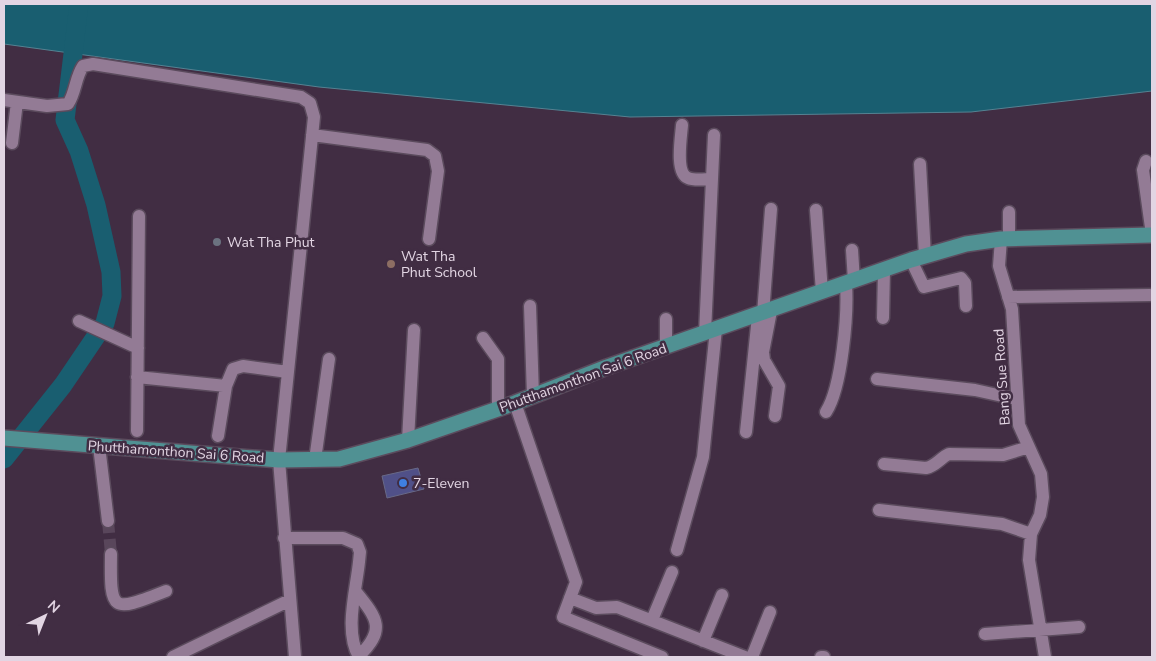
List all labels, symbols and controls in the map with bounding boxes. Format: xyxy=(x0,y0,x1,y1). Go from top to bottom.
place label: Wat Tha Phut xyxy=(227,233,315,252)
marker: Wat Tha Phut xyxy=(211,236,223,248)
place label: Wat Tha Phut School xyxy=(401,247,478,282)
marker: Wat Tha Phut School xyxy=(385,258,397,270)
street label: Bang Sue Road xyxy=(989,328,1015,426)
street label: Phutthamonthon Sai 6 Road xyxy=(497,339,669,417)
street label: Phutthamonthon Sai 6 Road xyxy=(87,436,265,468)
place label: 7-Eleven xyxy=(413,474,469,493)
marker: 7-Eleven xyxy=(397,477,409,489)
north arrow xyxy=(20,591,70,641)
text: N xyxy=(43,596,64,617)

